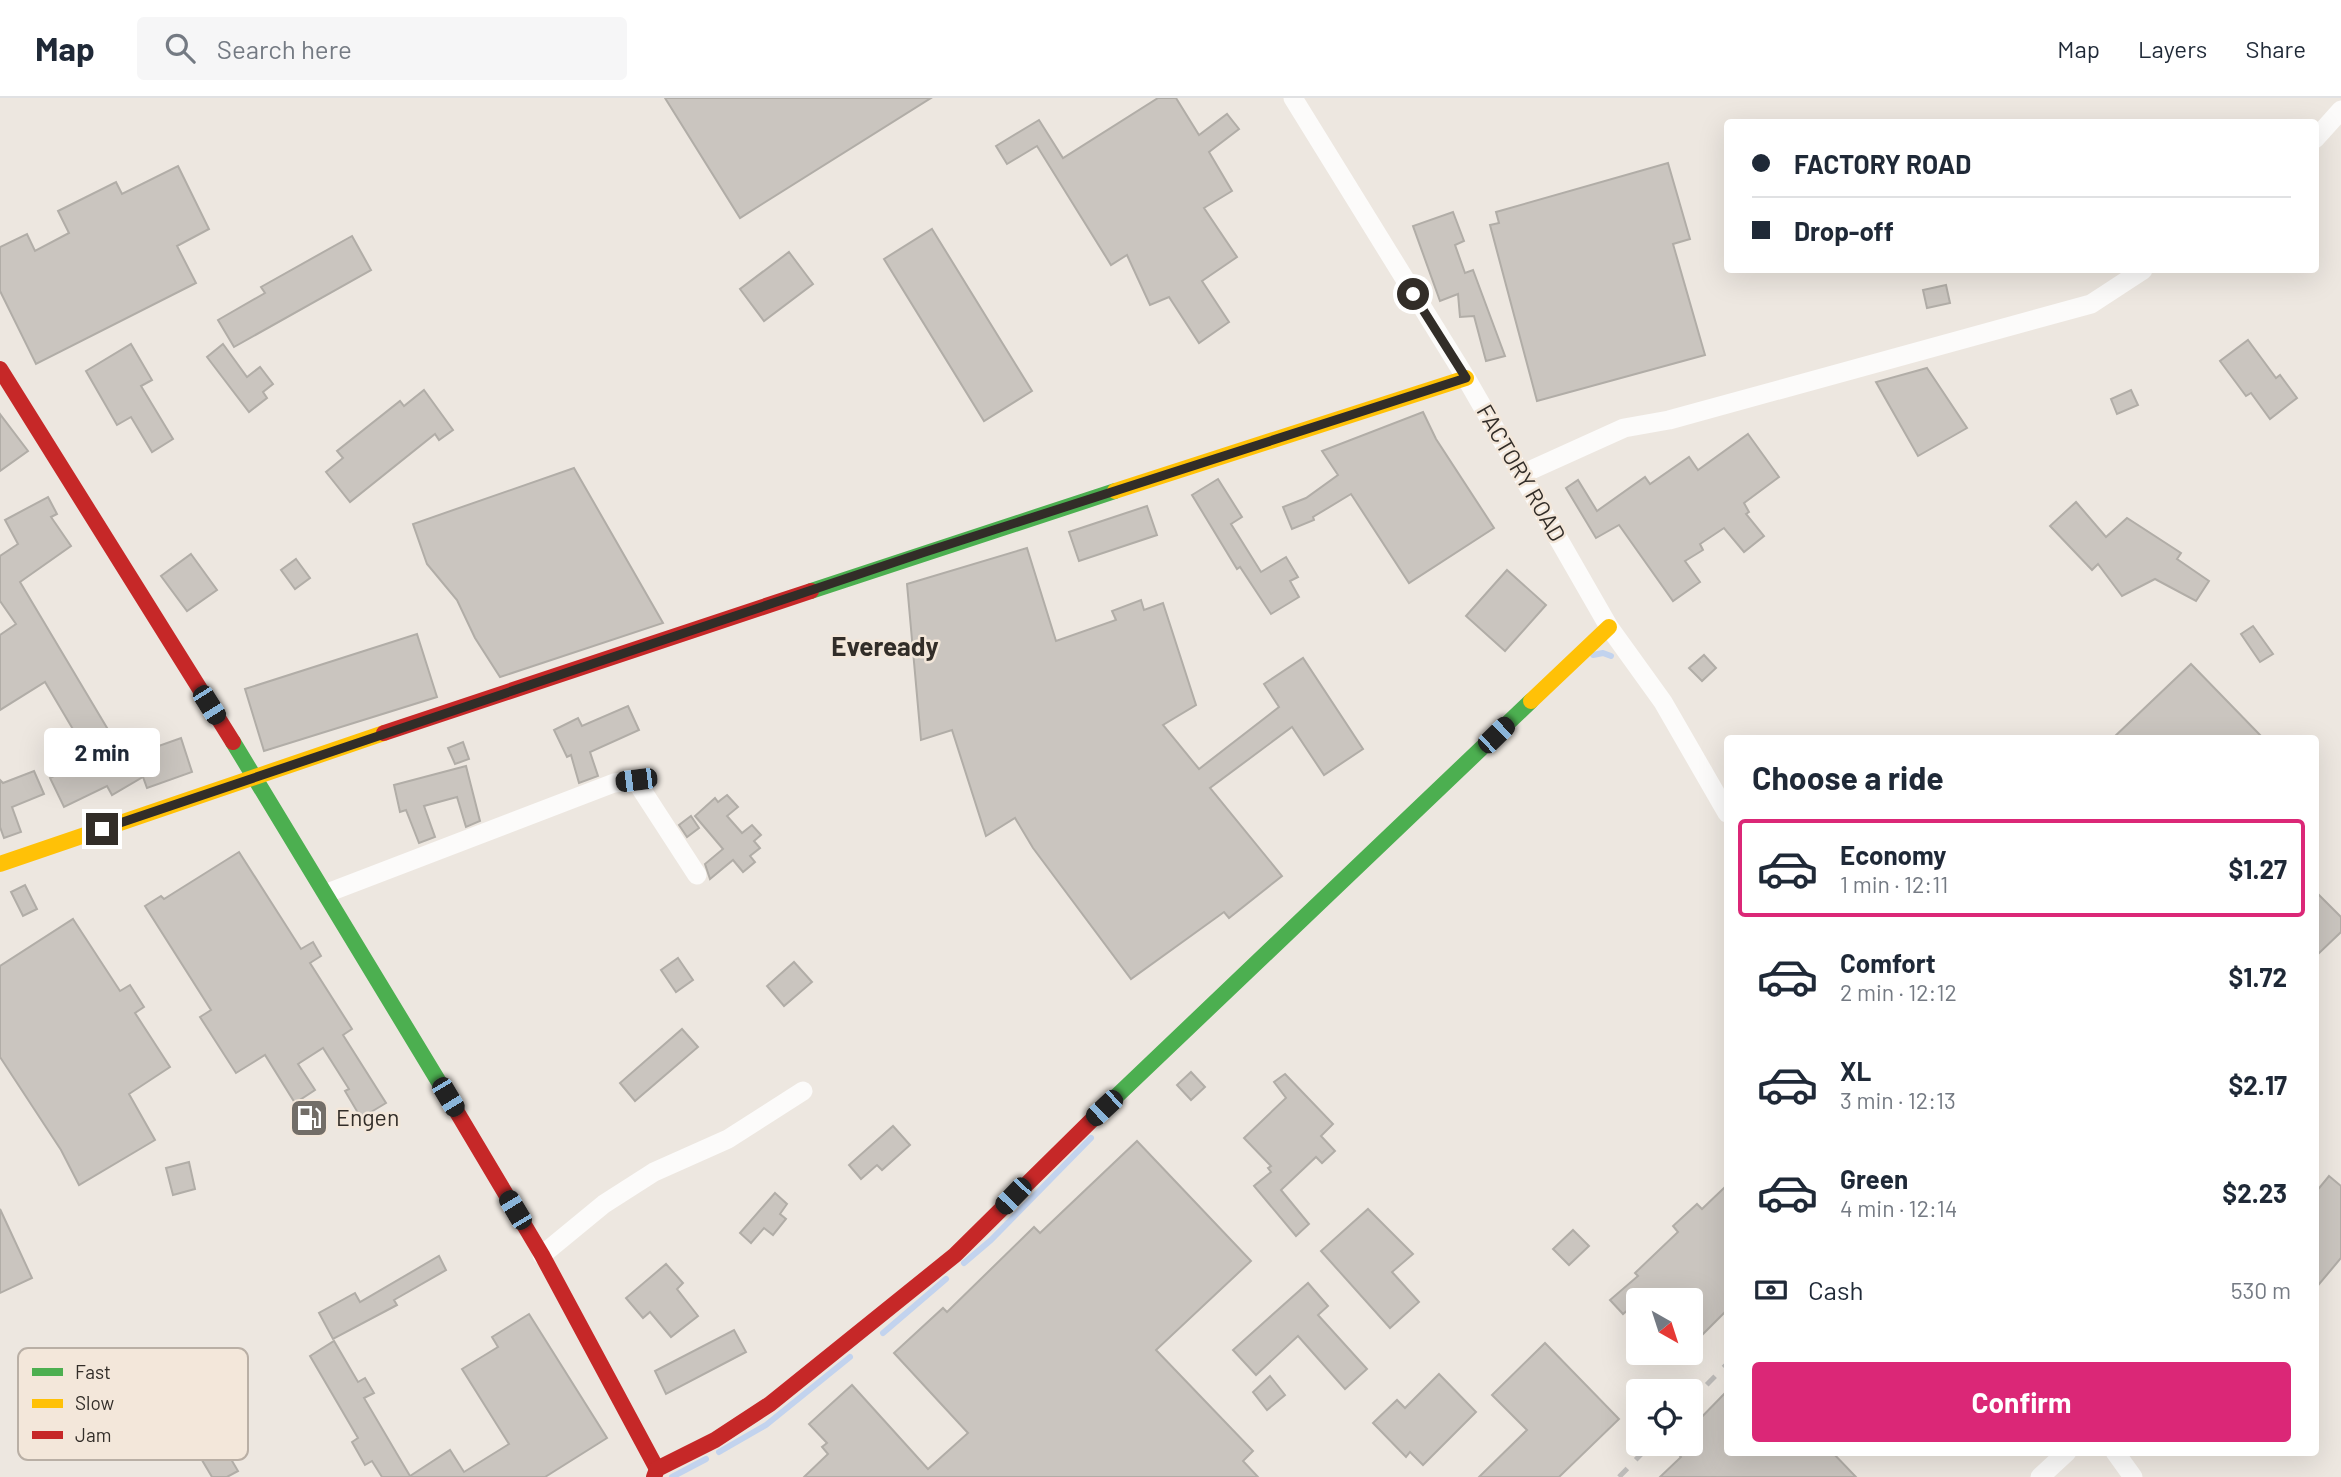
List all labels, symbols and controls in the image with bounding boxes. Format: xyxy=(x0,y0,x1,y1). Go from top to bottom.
search box xyxy=(137,17,627,80)
text: Map xyxy=(35,28,95,68)
icon: search xyxy=(161,29,199,67)
text: Search here xyxy=(217,33,352,64)
text: Map xyxy=(2057,34,2100,63)
text: Layers xyxy=(2138,34,2207,63)
text: Share xyxy=(2245,34,2306,63)
text: FACTORY ROAD xyxy=(1794,148,1971,179)
text: Drop-off xyxy=(1794,215,1894,246)
route start xyxy=(1397,278,1429,310)
street label: FACTORY ROAD xyxy=(1471,399,1572,546)
district label: Eveready xyxy=(831,630,939,661)
car xyxy=(189,682,230,728)
car xyxy=(1474,713,1519,757)
callout: 2 min xyxy=(44,728,160,776)
text: 2 min xyxy=(74,738,130,766)
text: Choose a ride xyxy=(1752,758,1944,796)
car xyxy=(614,767,659,793)
route end xyxy=(86,813,118,845)
icon: car xyxy=(1756,837,1819,900)
text: Economy xyxy=(1840,839,1946,870)
text: $1.27 xyxy=(2228,853,2287,884)
text: 1 min · 12:11 xyxy=(1840,870,1948,898)
icon: car xyxy=(1756,945,1819,1008)
text: Comfort xyxy=(1840,947,1936,978)
text: $1.72 xyxy=(2228,961,2287,992)
text: 2 min · 12:12 xyxy=(1840,978,1957,1006)
icon: car xyxy=(1756,1053,1819,1116)
text: XL xyxy=(1840,1055,1871,1086)
text: $2.17 xyxy=(2228,1069,2287,1100)
car xyxy=(429,1074,468,1120)
car xyxy=(1082,1086,1127,1130)
text: 3 min · 12:13 xyxy=(1840,1086,1956,1114)
fuel station icon: Engen xyxy=(288,1097,330,1139)
place label: Engen xyxy=(336,1103,399,1131)
icon: car xyxy=(1756,1161,1819,1224)
text: Green xyxy=(1840,1163,1908,1194)
car xyxy=(991,1174,1036,1218)
text: $2.23 xyxy=(2222,1177,2287,1208)
car xyxy=(496,1187,535,1233)
text: 4 min · 12:14 xyxy=(1840,1194,1957,1222)
icon: cash xyxy=(1752,1271,1790,1309)
text: Cash xyxy=(1808,1274,1863,1305)
text: 530 m xyxy=(2231,1276,2291,1304)
north arrow xyxy=(1626,1288,1703,1365)
map controls xyxy=(1626,1288,1703,1456)
legend xyxy=(18,1348,248,1460)
text: Fast xyxy=(75,1360,111,1383)
button: Confirm xyxy=(1752,1362,2291,1442)
button: locate xyxy=(1626,1379,1703,1456)
text: Slow xyxy=(75,1391,114,1414)
text: Jam xyxy=(75,1423,111,1446)

